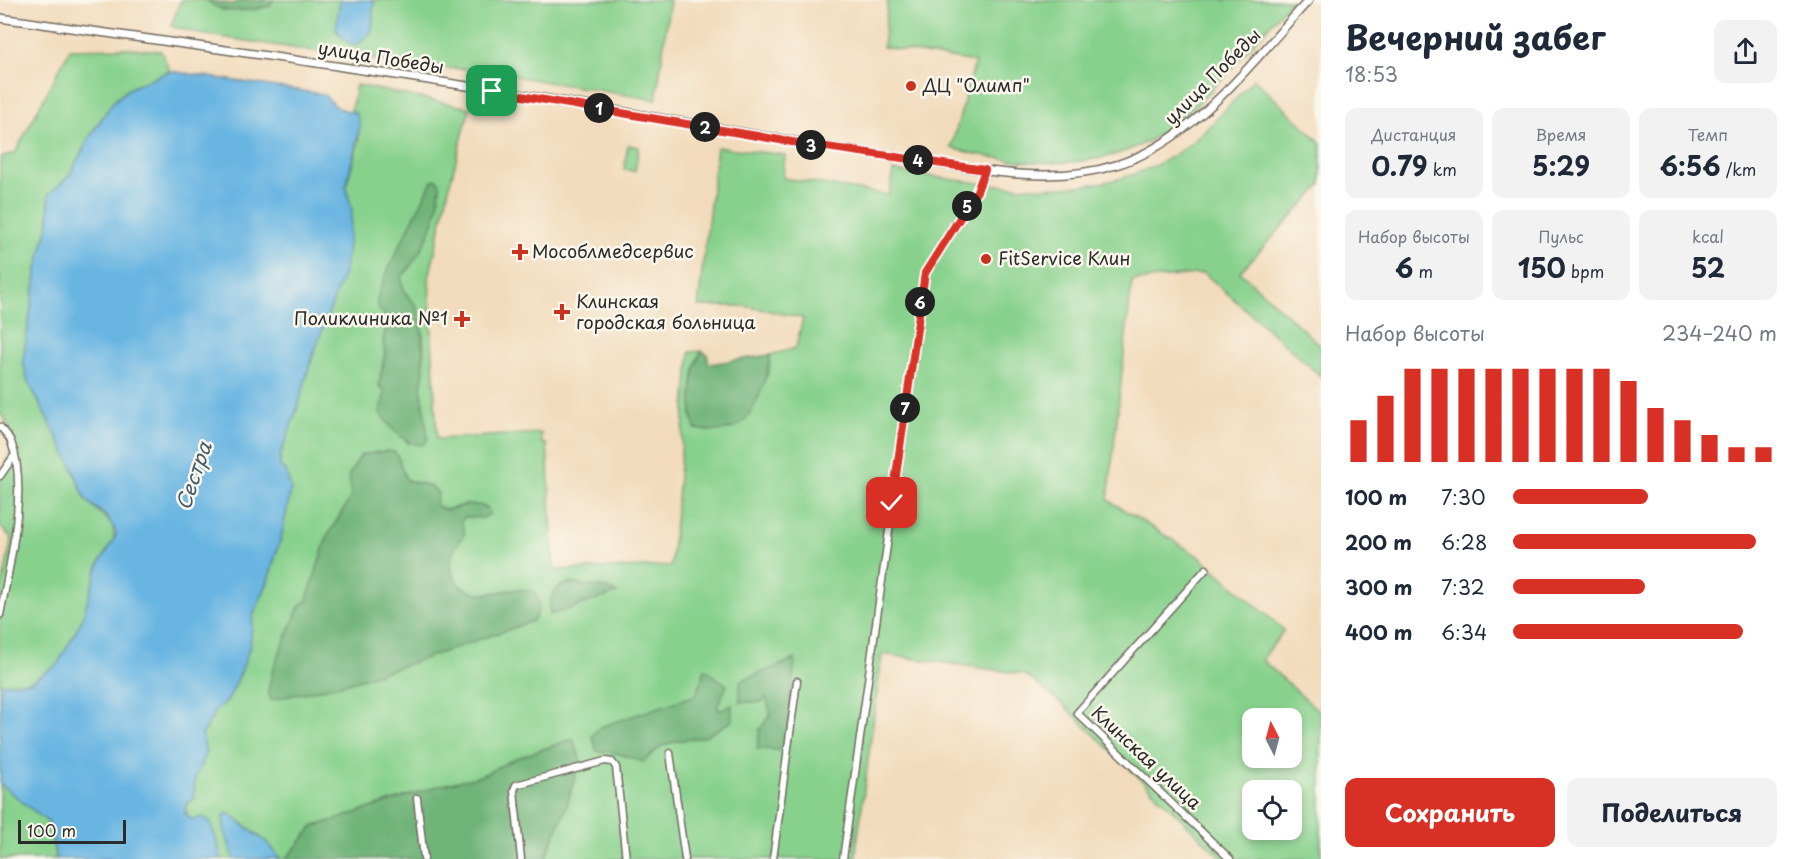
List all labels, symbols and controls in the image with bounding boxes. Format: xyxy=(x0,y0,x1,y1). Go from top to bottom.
text: Вечерний забег xyxy=(1345,11,1605,61)
button: share xyxy=(1714,20,1777,83)
street label: улица Победы xyxy=(1158,22,1266,130)
street label: улица Победы xyxy=(316,33,446,80)
text: 18:53 xyxy=(1345,59,1398,89)
pin xyxy=(466,65,517,116)
place label: ДЦ "Олимп" xyxy=(922,71,1030,98)
icon: arrive xyxy=(475,74,508,107)
marker: ДЦ "Олимп" xyxy=(904,79,918,93)
pin: 1 xyxy=(584,93,614,123)
text: 1 xyxy=(595,96,603,120)
pin: 2 xyxy=(690,112,720,142)
text: 2 xyxy=(699,115,711,139)
text: Дистанция xyxy=(1372,122,1456,146)
text: Время xyxy=(1535,122,1587,146)
text: Темп xyxy=(1688,122,1728,146)
pin: 3 xyxy=(796,130,826,160)
text: 3 xyxy=(806,133,816,157)
pin: 4 xyxy=(903,145,933,175)
text: 0.79 xyxy=(1371,146,1428,185)
text: 5:29 xyxy=(1532,146,1590,185)
text: 6:56 xyxy=(1660,146,1720,185)
text: 4 xyxy=(913,148,923,172)
text: km xyxy=(1428,157,1457,181)
text: /km xyxy=(1720,157,1756,181)
pin: 5 xyxy=(952,191,982,221)
text: 5 xyxy=(962,194,972,218)
text: Набор высоты xyxy=(1358,224,1470,248)
text: Пульс xyxy=(1538,224,1584,248)
text: kcal xyxy=(1692,224,1724,248)
place label: Мособлмедсервис xyxy=(532,237,694,264)
place label: FitService Клин xyxy=(998,244,1130,271)
marker: Мособлмедсервис xyxy=(513,245,527,259)
text: 6 xyxy=(1395,248,1413,287)
text: 150 xyxy=(1518,248,1566,287)
text: 52 xyxy=(1691,248,1725,287)
marker: FitService Клин xyxy=(979,252,993,266)
text: m xyxy=(1413,259,1433,283)
text: bpm xyxy=(1566,259,1604,283)
place label: Клинская городская больница xyxy=(576,287,756,335)
pin: 6 xyxy=(905,287,935,317)
text: 6 xyxy=(914,290,926,314)
marker: Клинская городская больница xyxy=(553,303,571,321)
place label: Поликлиника №1 xyxy=(294,304,448,331)
marker: Поликлиника №1 xyxy=(453,310,471,328)
text: Набор высоты xyxy=(1345,318,1485,348)
text: 234–240 m xyxy=(1662,318,1777,348)
pin: 7 xyxy=(890,393,920,423)
text: 7 xyxy=(900,396,910,420)
water label: Сестра xyxy=(167,436,219,514)
pin xyxy=(866,477,917,528)
text: 100 m xyxy=(1345,482,1407,512)
text: 7:30 xyxy=(1441,482,1486,512)
icon: check xyxy=(875,486,908,519)
text: 200 m xyxy=(1345,527,1412,557)
text: 6:28 xyxy=(1441,527,1487,557)
text: 300 m xyxy=(1345,572,1413,602)
text: 7:32 xyxy=(1441,572,1485,602)
text: 400 m xyxy=(1345,617,1413,647)
text: 6:34 xyxy=(1441,617,1487,647)
street label: Клинская улица xyxy=(1086,699,1209,816)
north arrow xyxy=(1242,708,1302,768)
map controls xyxy=(1242,708,1302,840)
button: Сохранить xyxy=(1345,778,1555,847)
button: Поделиться xyxy=(1567,778,1777,847)
button: locate xyxy=(1242,780,1302,840)
scale bar xyxy=(18,817,126,844)
text: 100 m xyxy=(27,818,76,842)

